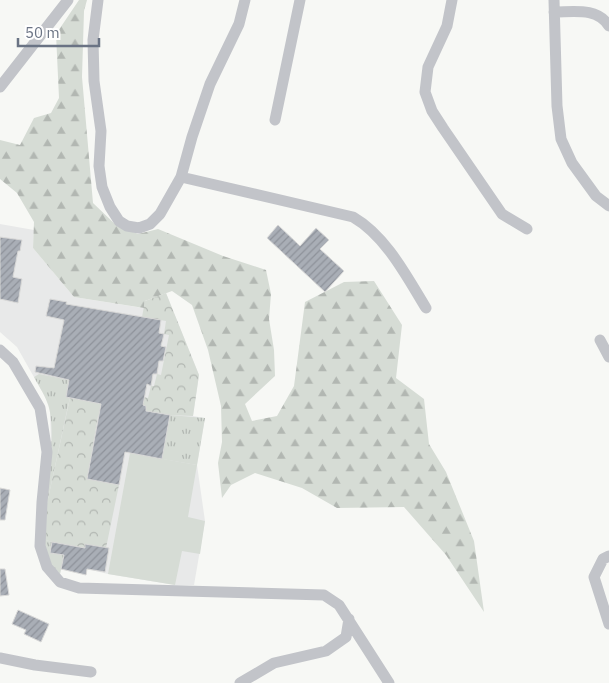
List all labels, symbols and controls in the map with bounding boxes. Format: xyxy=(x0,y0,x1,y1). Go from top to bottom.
scale bar xyxy=(18,15,99,47)
text: 50 m xyxy=(25,23,60,42)

